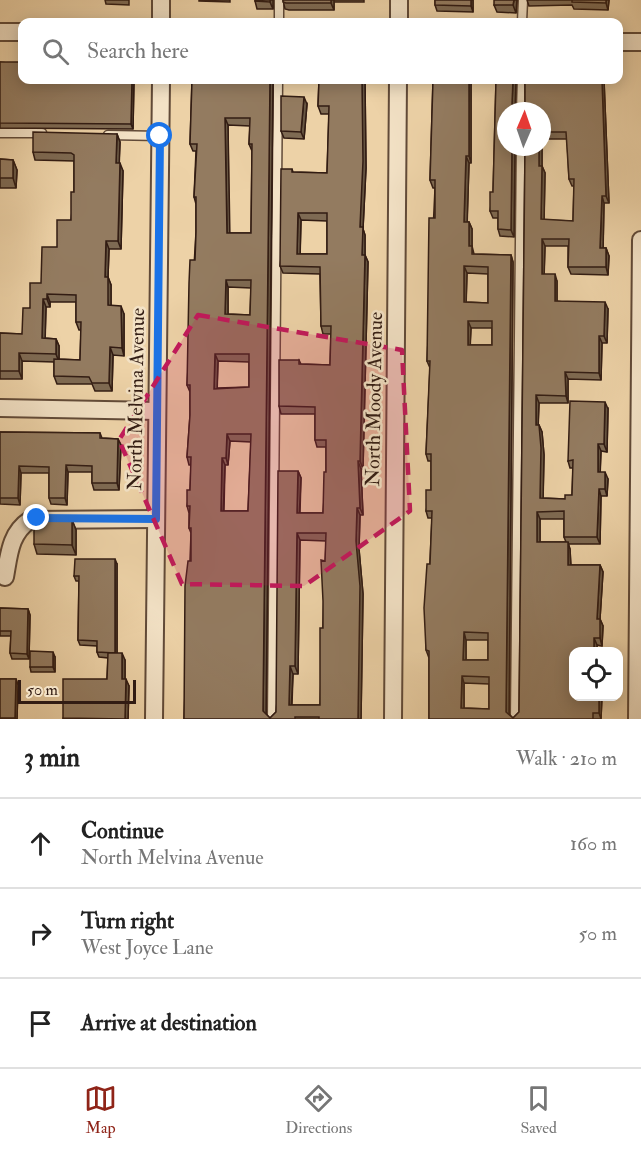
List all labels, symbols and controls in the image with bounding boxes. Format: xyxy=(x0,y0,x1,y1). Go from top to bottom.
search box xyxy=(18,18,623,84)
icon: search xyxy=(39,35,72,68)
text: Search here xyxy=(87,37,189,65)
north arrow xyxy=(497,102,551,156)
route start xyxy=(146,122,172,148)
street label: North Melvina Avenue xyxy=(122,307,150,491)
street label: North Moody Avenue xyxy=(360,311,388,487)
route end xyxy=(23,504,49,530)
map controls xyxy=(569,647,623,701)
button: locate xyxy=(569,647,623,701)
scale bar xyxy=(18,677,136,704)
text: 50 m xyxy=(27,680,58,700)
text: 3 min xyxy=(24,742,80,774)
text: Walk · 210 m xyxy=(516,746,617,771)
text: Continue xyxy=(81,817,164,845)
icon: ahead xyxy=(24,827,57,860)
text: 160 m xyxy=(570,831,617,856)
text: North Melvina Avenue xyxy=(81,845,264,870)
text: Turn right xyxy=(81,907,174,935)
icon: right xyxy=(24,917,57,950)
text: 50 m xyxy=(578,921,617,946)
text: West Joyce Lane xyxy=(81,935,213,960)
icon: arrive xyxy=(24,1007,57,1040)
text: Arrive at destination xyxy=(81,1009,257,1037)
tab: Map xyxy=(84,1082,117,1138)
tab: Directions xyxy=(285,1082,352,1138)
tab: Saved xyxy=(520,1082,557,1138)

